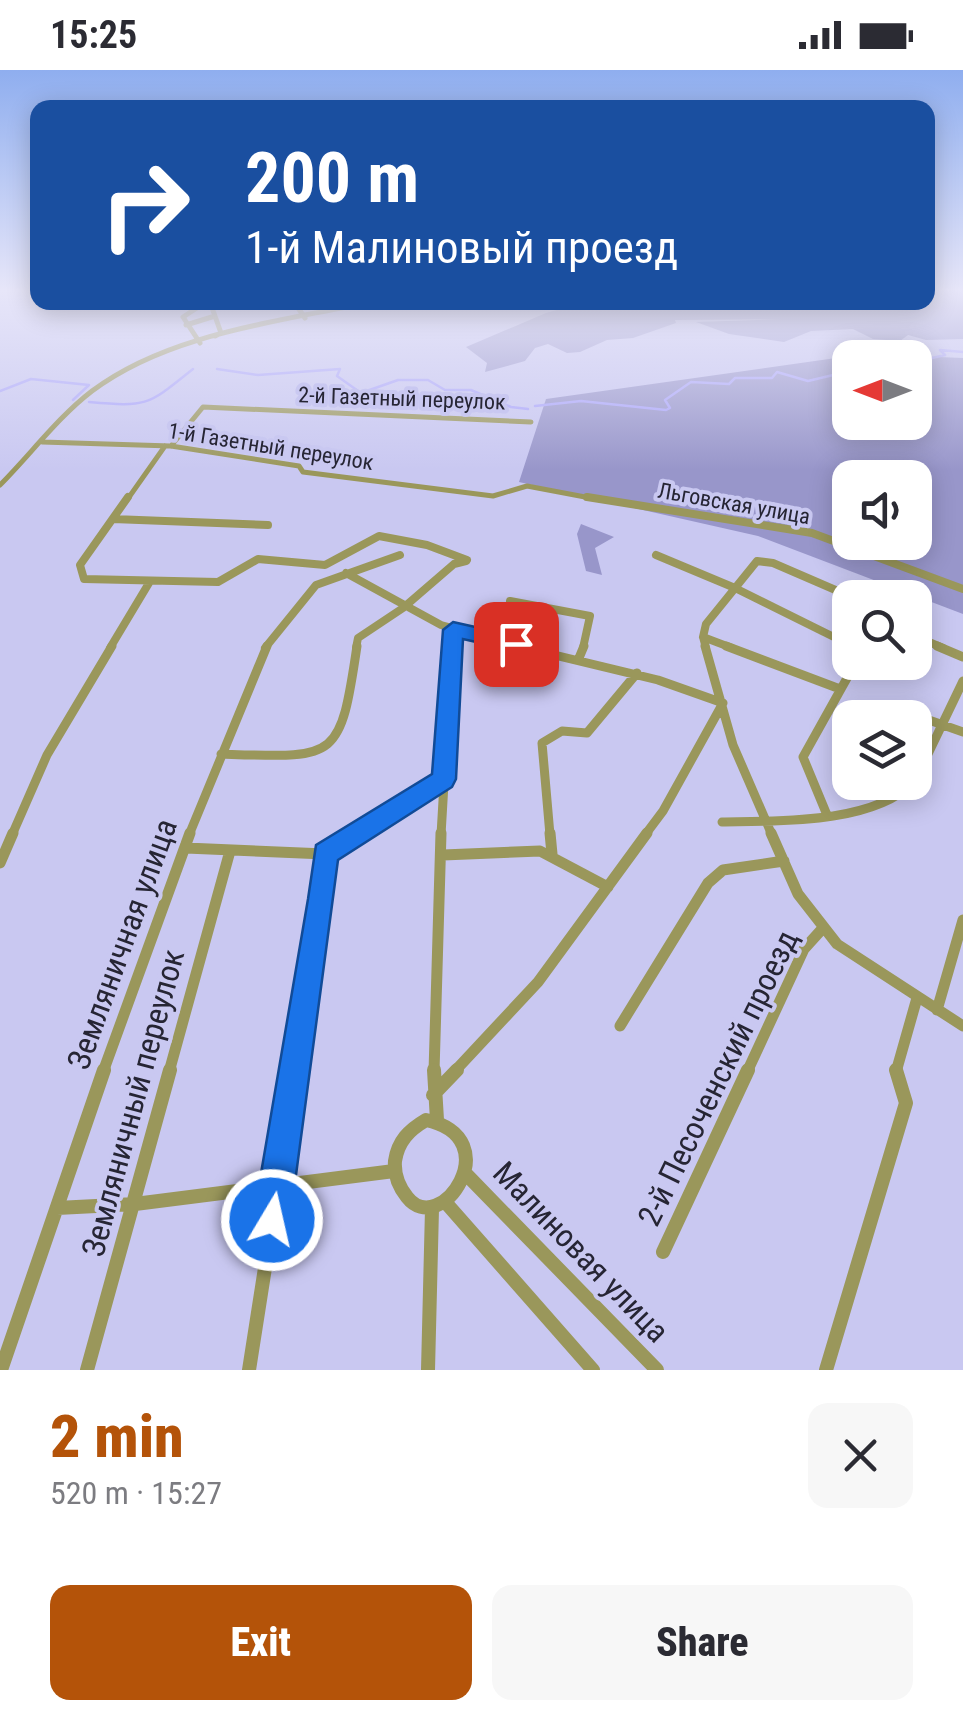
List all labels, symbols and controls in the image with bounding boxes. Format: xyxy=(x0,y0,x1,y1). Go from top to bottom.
text: 15:25 xyxy=(50,13,137,57)
text: 200 m xyxy=(245,137,419,219)
icon: right xyxy=(80,140,210,270)
text: 1-й Малиновый проезд xyxy=(245,221,678,274)
north arrow xyxy=(832,340,932,440)
map controls xyxy=(832,340,932,800)
street label: 2-й Газетный переулок xyxy=(298,382,507,415)
street label: 1-й Газетный переулок xyxy=(167,418,376,475)
button: sound xyxy=(832,460,932,560)
street label: Льговская улица xyxy=(656,478,812,529)
button: search xyxy=(832,580,932,680)
pin xyxy=(474,602,559,687)
icon: arrive xyxy=(489,617,544,672)
button: layers xyxy=(832,700,932,800)
street label: Земляничная улица xyxy=(59,814,185,1074)
street label: 2-й Песоченский проезд xyxy=(630,924,806,1232)
street label: Земляничный переулок xyxy=(74,945,192,1261)
street label: Малиновая улица xyxy=(485,1154,677,1350)
position arrow xyxy=(220,1168,324,1272)
text: 2 min xyxy=(50,1401,184,1472)
button: close xyxy=(808,1403,913,1508)
text: 520 m · 15:27 xyxy=(50,1474,222,1512)
button: Exit xyxy=(50,1585,472,1700)
button: Share xyxy=(492,1585,913,1700)

